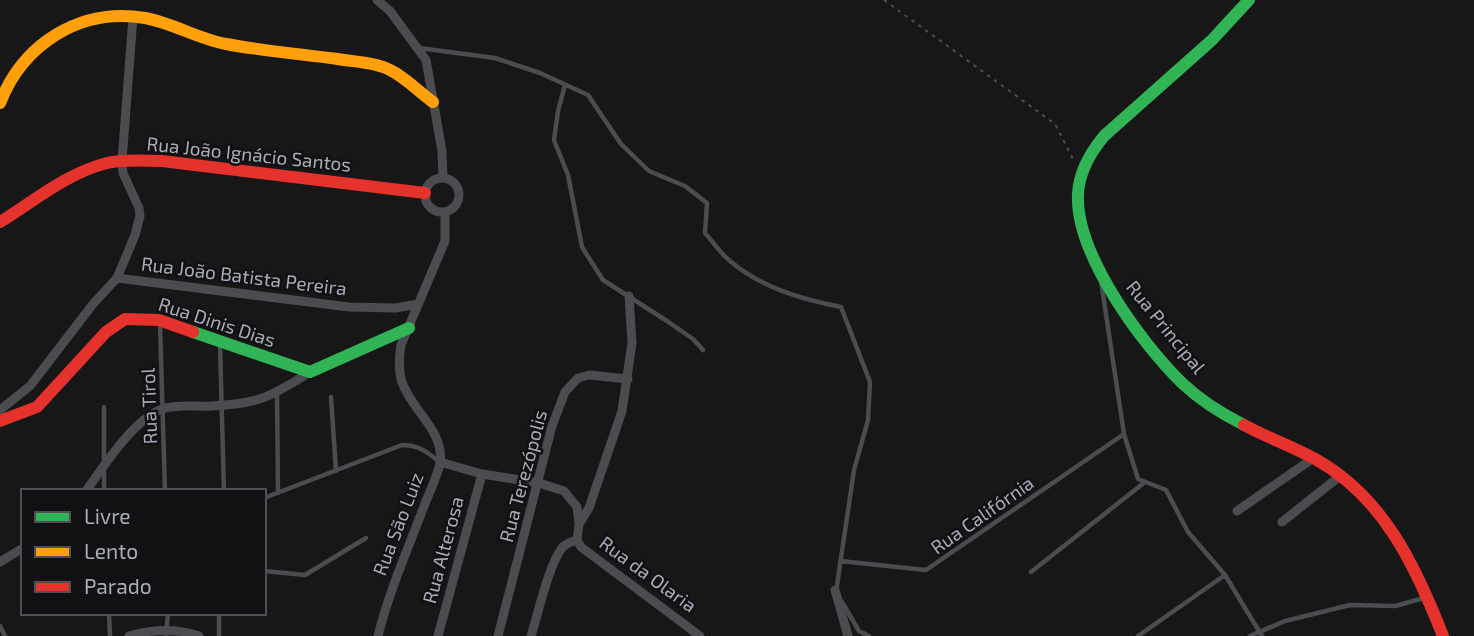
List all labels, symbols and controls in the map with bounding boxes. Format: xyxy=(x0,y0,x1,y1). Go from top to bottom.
street label: Rua João Ignácio Santos xyxy=(146,131,352,176)
street label: Rua João Batista Pereira xyxy=(140,251,348,300)
street label: Rua Principal xyxy=(1122,276,1211,378)
street label: Rua Dinis Dias xyxy=(156,292,279,351)
street label: Rua Tirol xyxy=(136,367,161,445)
street label: Rua Terezópolis xyxy=(494,407,551,544)
street label: Rua São Luiz xyxy=(367,469,428,579)
street label: Rua Califórnia xyxy=(926,471,1038,559)
legend xyxy=(21,489,266,615)
street label: Rua Alterosa xyxy=(417,494,468,606)
text: Livre xyxy=(84,503,131,528)
street label: Rua da Olaria xyxy=(595,531,701,616)
text: Lento xyxy=(84,538,138,563)
text: Parado xyxy=(84,573,152,598)

